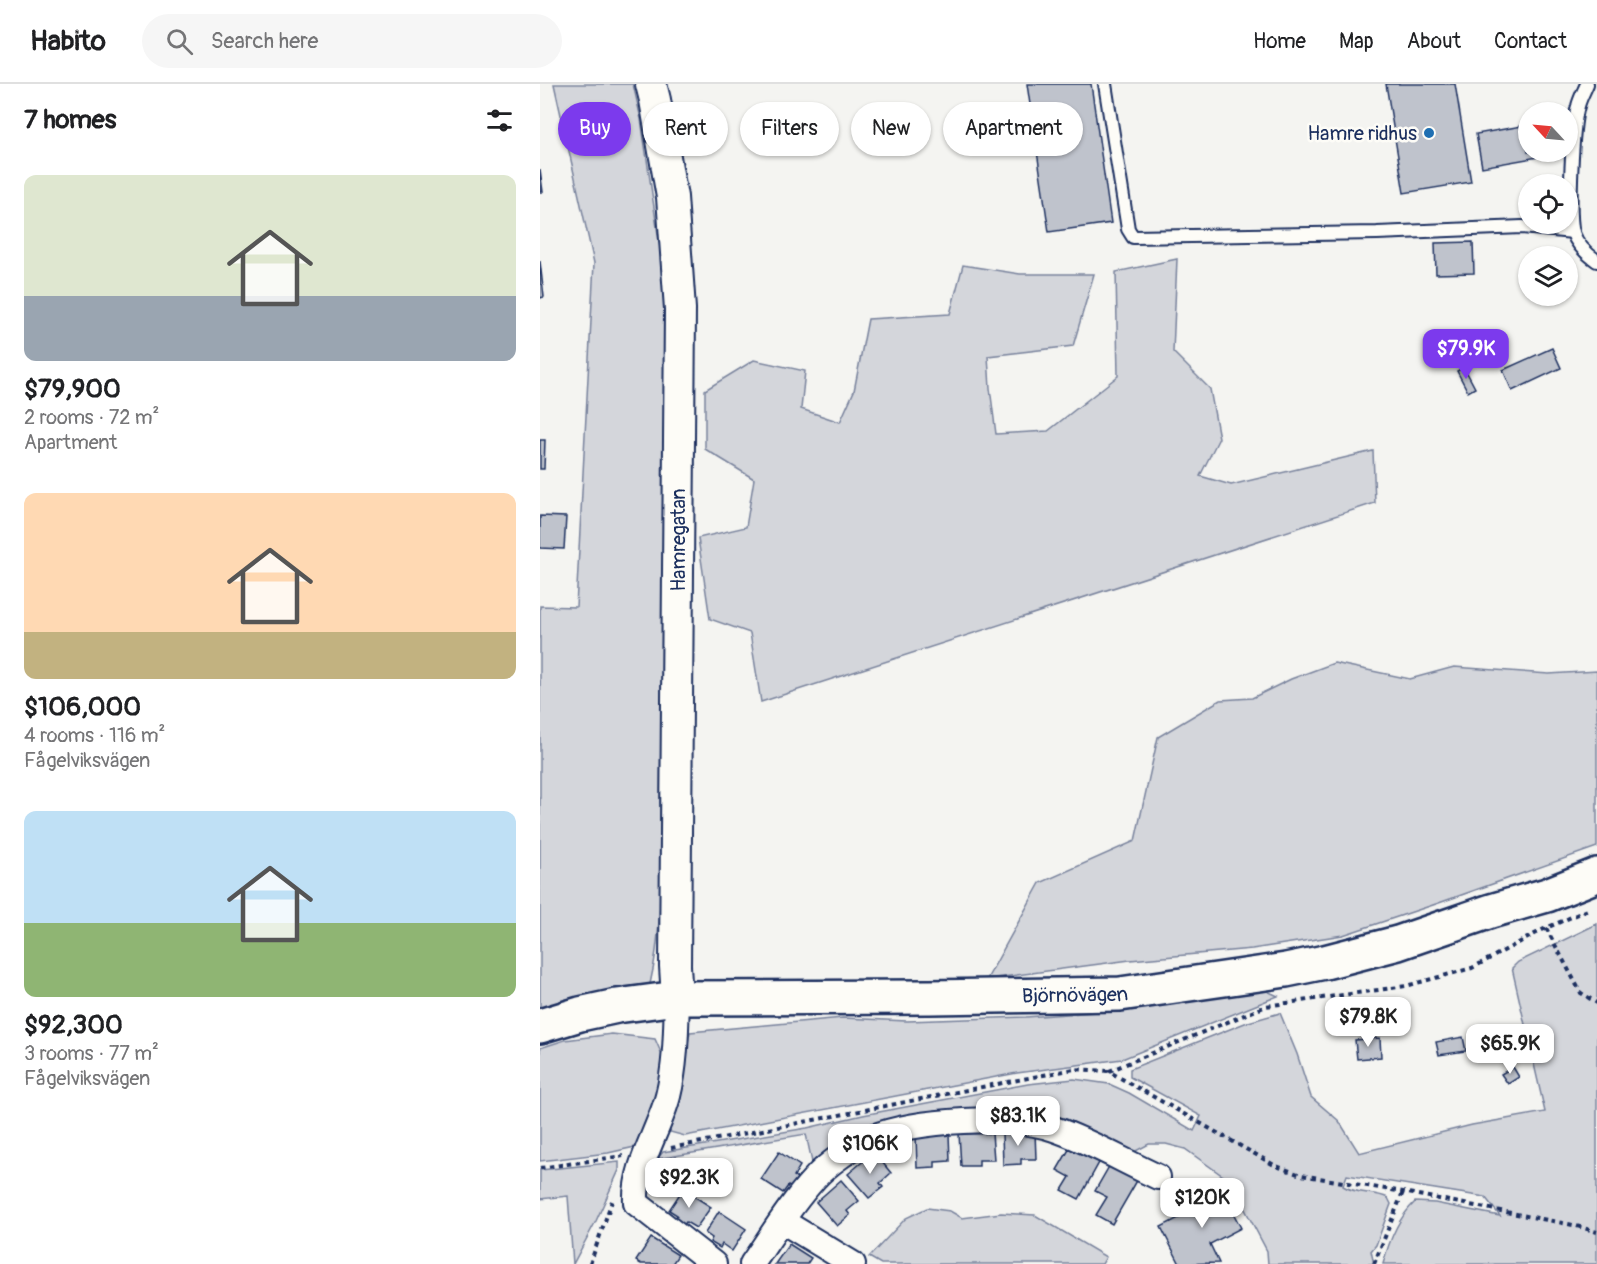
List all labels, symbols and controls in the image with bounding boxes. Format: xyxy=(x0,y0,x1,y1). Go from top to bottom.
search box xyxy=(142,14,562,68)
text: Habito xyxy=(30,24,106,59)
icon: search xyxy=(163,25,196,58)
text: Search here xyxy=(211,27,318,55)
text: Home xyxy=(1253,28,1306,55)
text: Map xyxy=(1339,28,1374,55)
text: About xyxy=(1407,28,1461,55)
text: Contact xyxy=(1494,28,1567,55)
chip: Buy xyxy=(558,102,631,156)
chip: Rent xyxy=(643,102,728,156)
chip: Filters xyxy=(740,102,839,156)
chip: New xyxy=(851,102,931,156)
chip: Apartment xyxy=(943,102,1083,156)
north arrow xyxy=(1518,102,1578,162)
map controls xyxy=(1518,102,1578,306)
text: 7 homes xyxy=(24,104,116,136)
icon: filters xyxy=(483,104,516,137)
place label: Hamre ridhus xyxy=(1307,121,1417,146)
marker: Hamre ridhus xyxy=(1422,126,1436,140)
button: locate xyxy=(1518,174,1578,234)
icon: home xyxy=(216,214,324,322)
button: layers xyxy=(1518,246,1578,306)
pin: $79.9K xyxy=(1417,329,1515,380)
text: $79.9K xyxy=(1437,336,1495,361)
text: $79,900 xyxy=(24,373,121,405)
text: 2 rooms · 72 m² xyxy=(24,405,159,430)
text: Apartment xyxy=(24,430,117,455)
street label: Hamregatan xyxy=(666,488,691,592)
icon: home xyxy=(216,532,324,640)
text: $106,000 xyxy=(24,691,141,723)
text: 4 rooms · 116 m² xyxy=(24,723,165,748)
text: Fågelviksvägen xyxy=(24,748,150,773)
icon: home xyxy=(216,850,324,958)
street label: Björnövägen xyxy=(1022,981,1129,1009)
pin: $79.8K xyxy=(1319,997,1417,1048)
text: $79.8K xyxy=(1339,1004,1397,1029)
text: $92,300 xyxy=(24,1009,123,1041)
pin: $65.9K xyxy=(1461,1024,1559,1075)
text: $65.9K xyxy=(1480,1031,1540,1056)
text: 3 rooms · 77 m² xyxy=(24,1041,159,1066)
text: Fågelviksvägen xyxy=(24,1066,150,1091)
pin: $83.1K xyxy=(969,1096,1067,1147)
text: $83.1K xyxy=(990,1103,1046,1128)
pin: $106K xyxy=(828,1124,912,1175)
text: $106K xyxy=(842,1131,898,1156)
pin: $92.3K xyxy=(640,1158,738,1209)
text: $92.3K xyxy=(659,1165,719,1190)
pin: $120K xyxy=(1160,1178,1244,1229)
text: $120K xyxy=(1174,1185,1230,1210)

